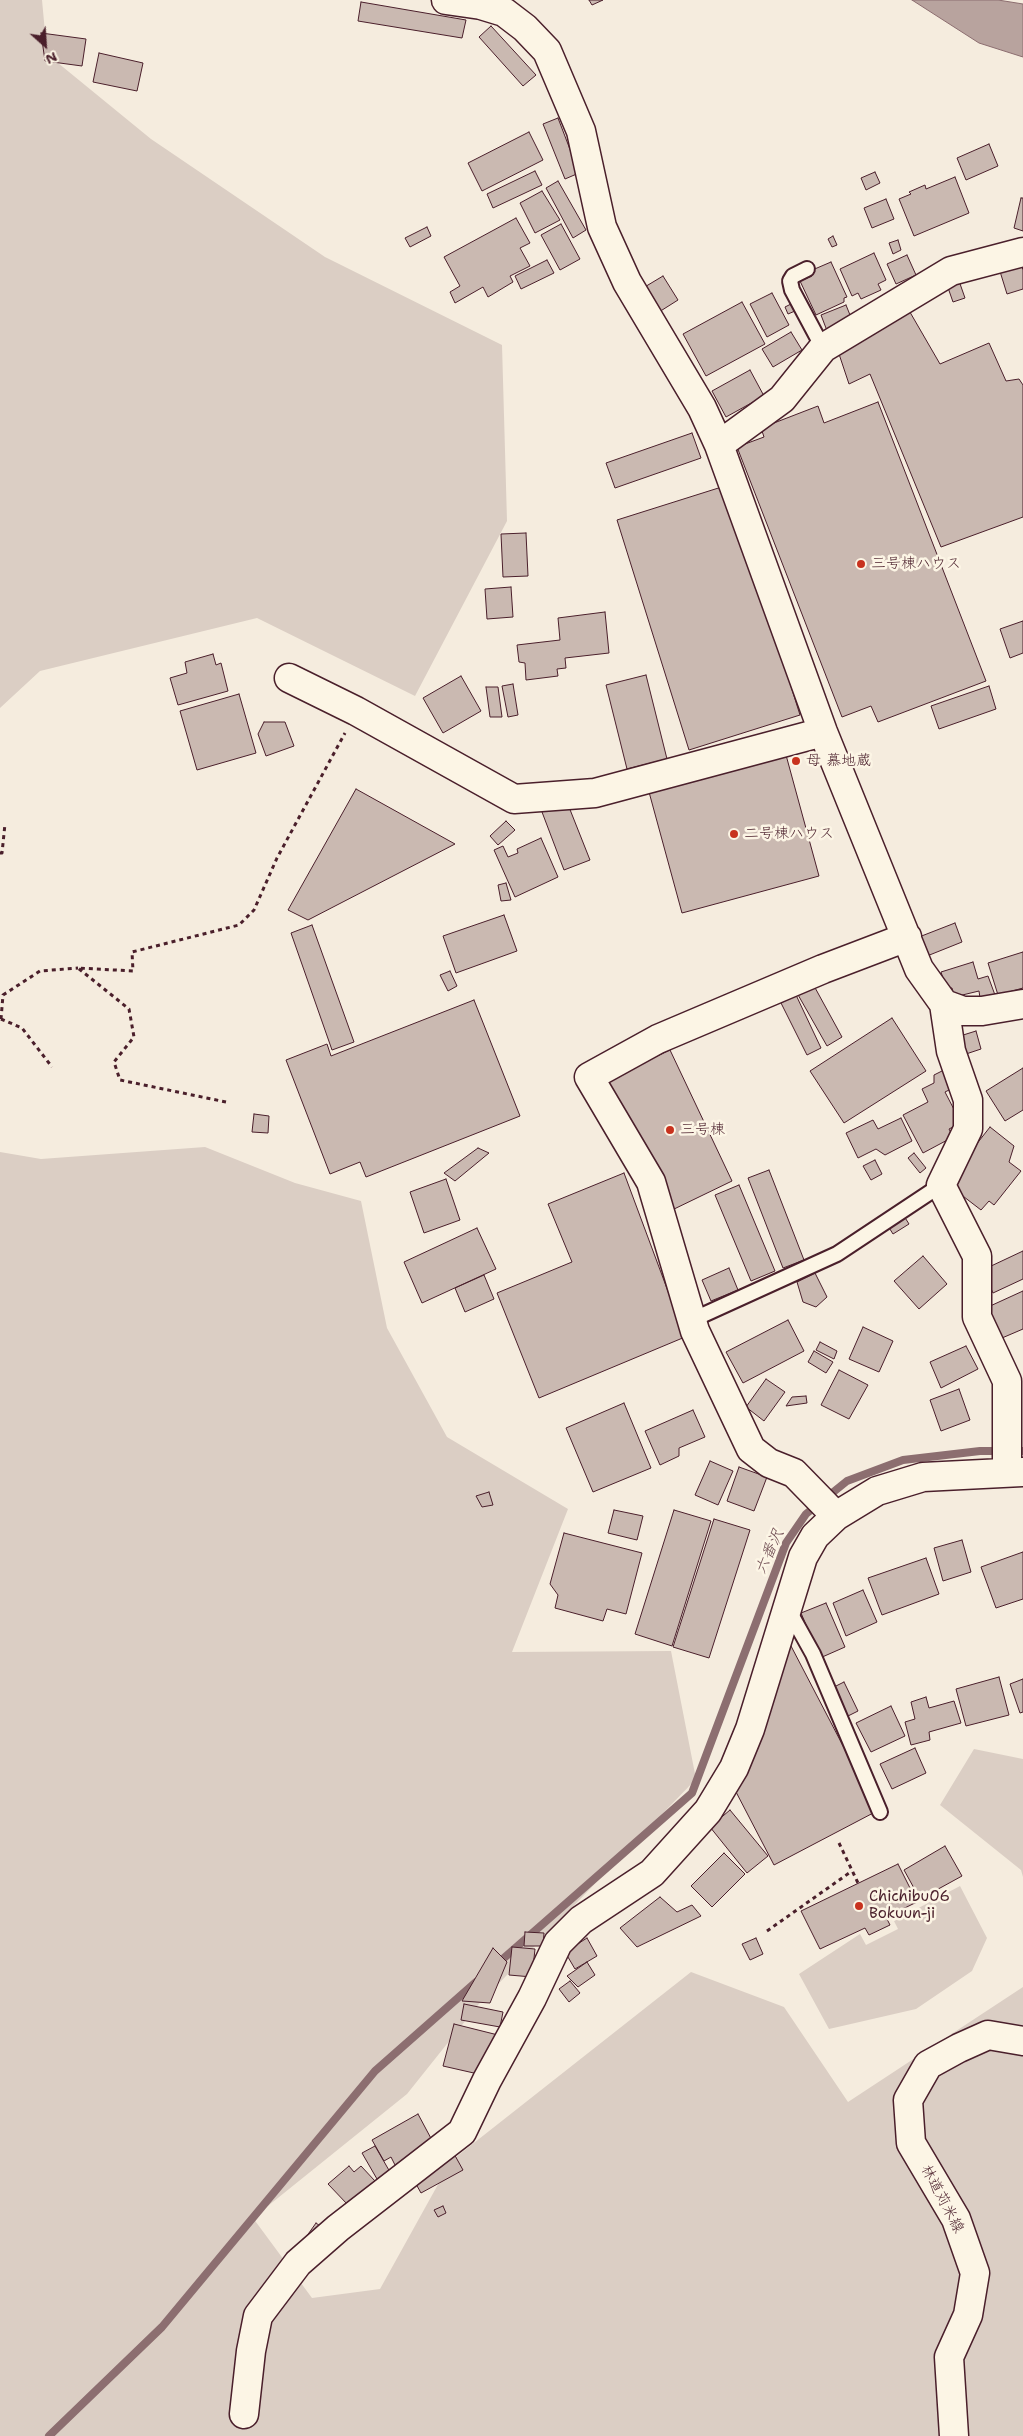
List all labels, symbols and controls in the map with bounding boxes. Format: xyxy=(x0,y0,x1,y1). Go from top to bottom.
north arrow xyxy=(20,20,70,70)
text: N xyxy=(43,48,61,69)
place label: 三号棟ハウス xyxy=(871,555,961,573)
marker: 三号棟ハウス xyxy=(855,558,867,570)
place label: 母 慕地蔵 xyxy=(806,752,871,770)
marker: 母 慕地蔵 xyxy=(790,755,802,767)
place label: 二号棟ハウス xyxy=(744,825,834,843)
marker: 二号棟ハウス xyxy=(728,828,740,840)
place label: 三号棟 xyxy=(680,1121,725,1139)
marker: 三号棟 xyxy=(664,1124,676,1136)
water label: 六番沢 xyxy=(751,1526,789,1578)
place label: Chichibu06 Bokuun-ji xyxy=(869,1888,950,1923)
marker: Chichibu06 Bokuun-ji xyxy=(853,1900,865,1912)
street label: 林道苅米線 xyxy=(916,2162,968,2236)

